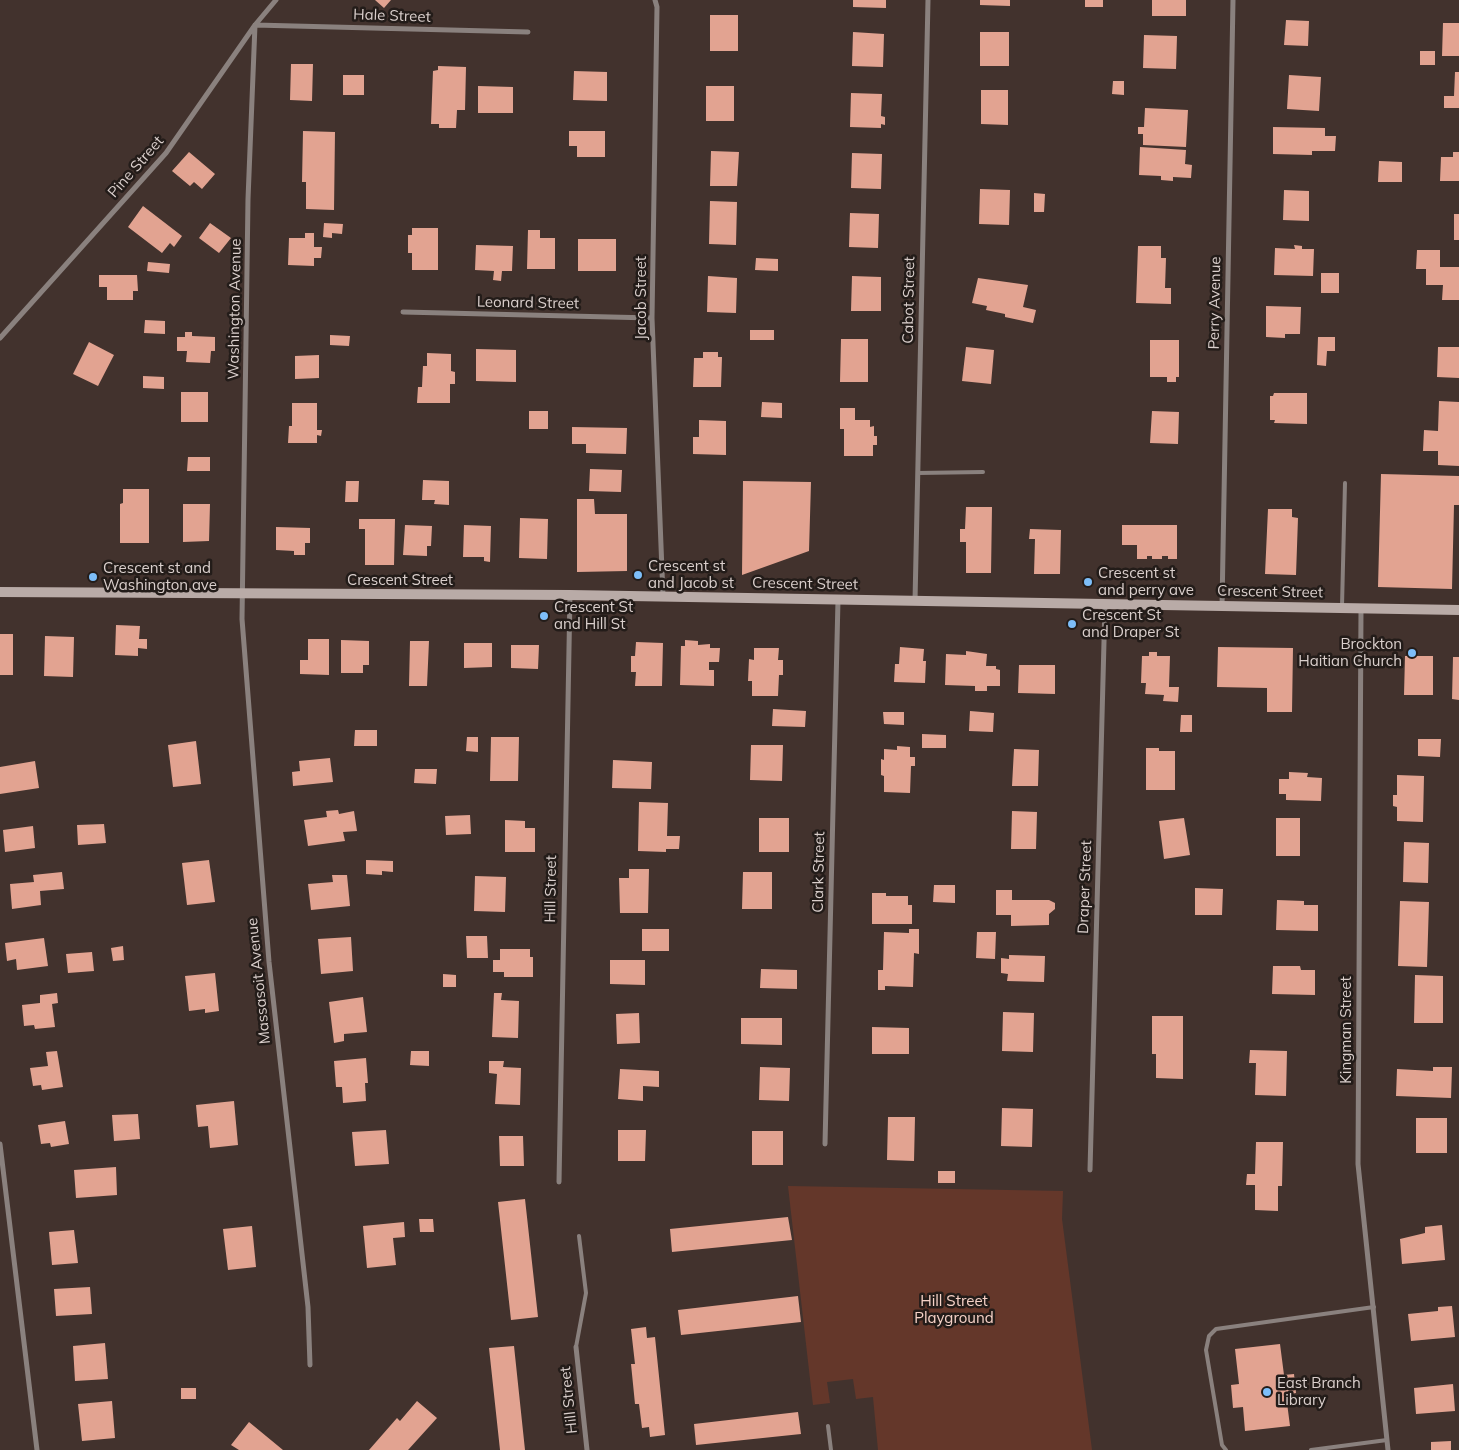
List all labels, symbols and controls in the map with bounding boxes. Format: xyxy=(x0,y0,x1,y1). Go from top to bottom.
street label: Hale Street xyxy=(353,6,431,26)
street label: Pine Street xyxy=(104,133,168,201)
street label: Washington Avenue xyxy=(225,238,245,380)
street label: Jacob Street xyxy=(632,256,650,340)
street label: Cabot Street xyxy=(899,256,919,344)
street label: Perry Avenue xyxy=(1205,256,1225,350)
street label: Leonard Street xyxy=(477,293,579,313)
place label: Crescent st and Jacob st xyxy=(648,557,734,592)
place label: Crescent st and Washington ave xyxy=(103,559,217,594)
place label: Crescent st and perry ave xyxy=(1098,564,1194,599)
marker: Crescent st and Jacob st xyxy=(632,569,644,581)
marker: Crescent st and Washington ave xyxy=(87,571,99,583)
street label: Crescent Street xyxy=(347,571,453,589)
street label: Crescent Street xyxy=(752,574,858,594)
marker: Crescent st and perry ave xyxy=(1082,576,1094,588)
street label: Crescent Street xyxy=(1217,582,1323,602)
place label: Crescent St and Hill St xyxy=(554,598,633,633)
place label: Crescent St and Draper St xyxy=(1082,606,1179,641)
marker: Crescent St and Hill St xyxy=(538,610,550,622)
marker: Crescent St and Draper St xyxy=(1066,618,1078,630)
place label: Brockton Haitian Church xyxy=(1298,635,1402,670)
marker: Brockton Haitian Church xyxy=(1406,647,1418,659)
street label: Clark Street xyxy=(809,831,829,913)
street label: Draper Street xyxy=(1074,840,1096,934)
street label: Hill Street xyxy=(541,855,561,923)
street label: Massasoit Avenue xyxy=(243,917,275,1045)
street label: Kingman Street xyxy=(1337,976,1355,1084)
park label: Hill Street Playground xyxy=(914,1292,994,1327)
street label: Hill Street xyxy=(557,1365,581,1435)
place label: East Branch Library xyxy=(1277,1374,1361,1409)
marker: East Branch Library xyxy=(1261,1386,1273,1398)

